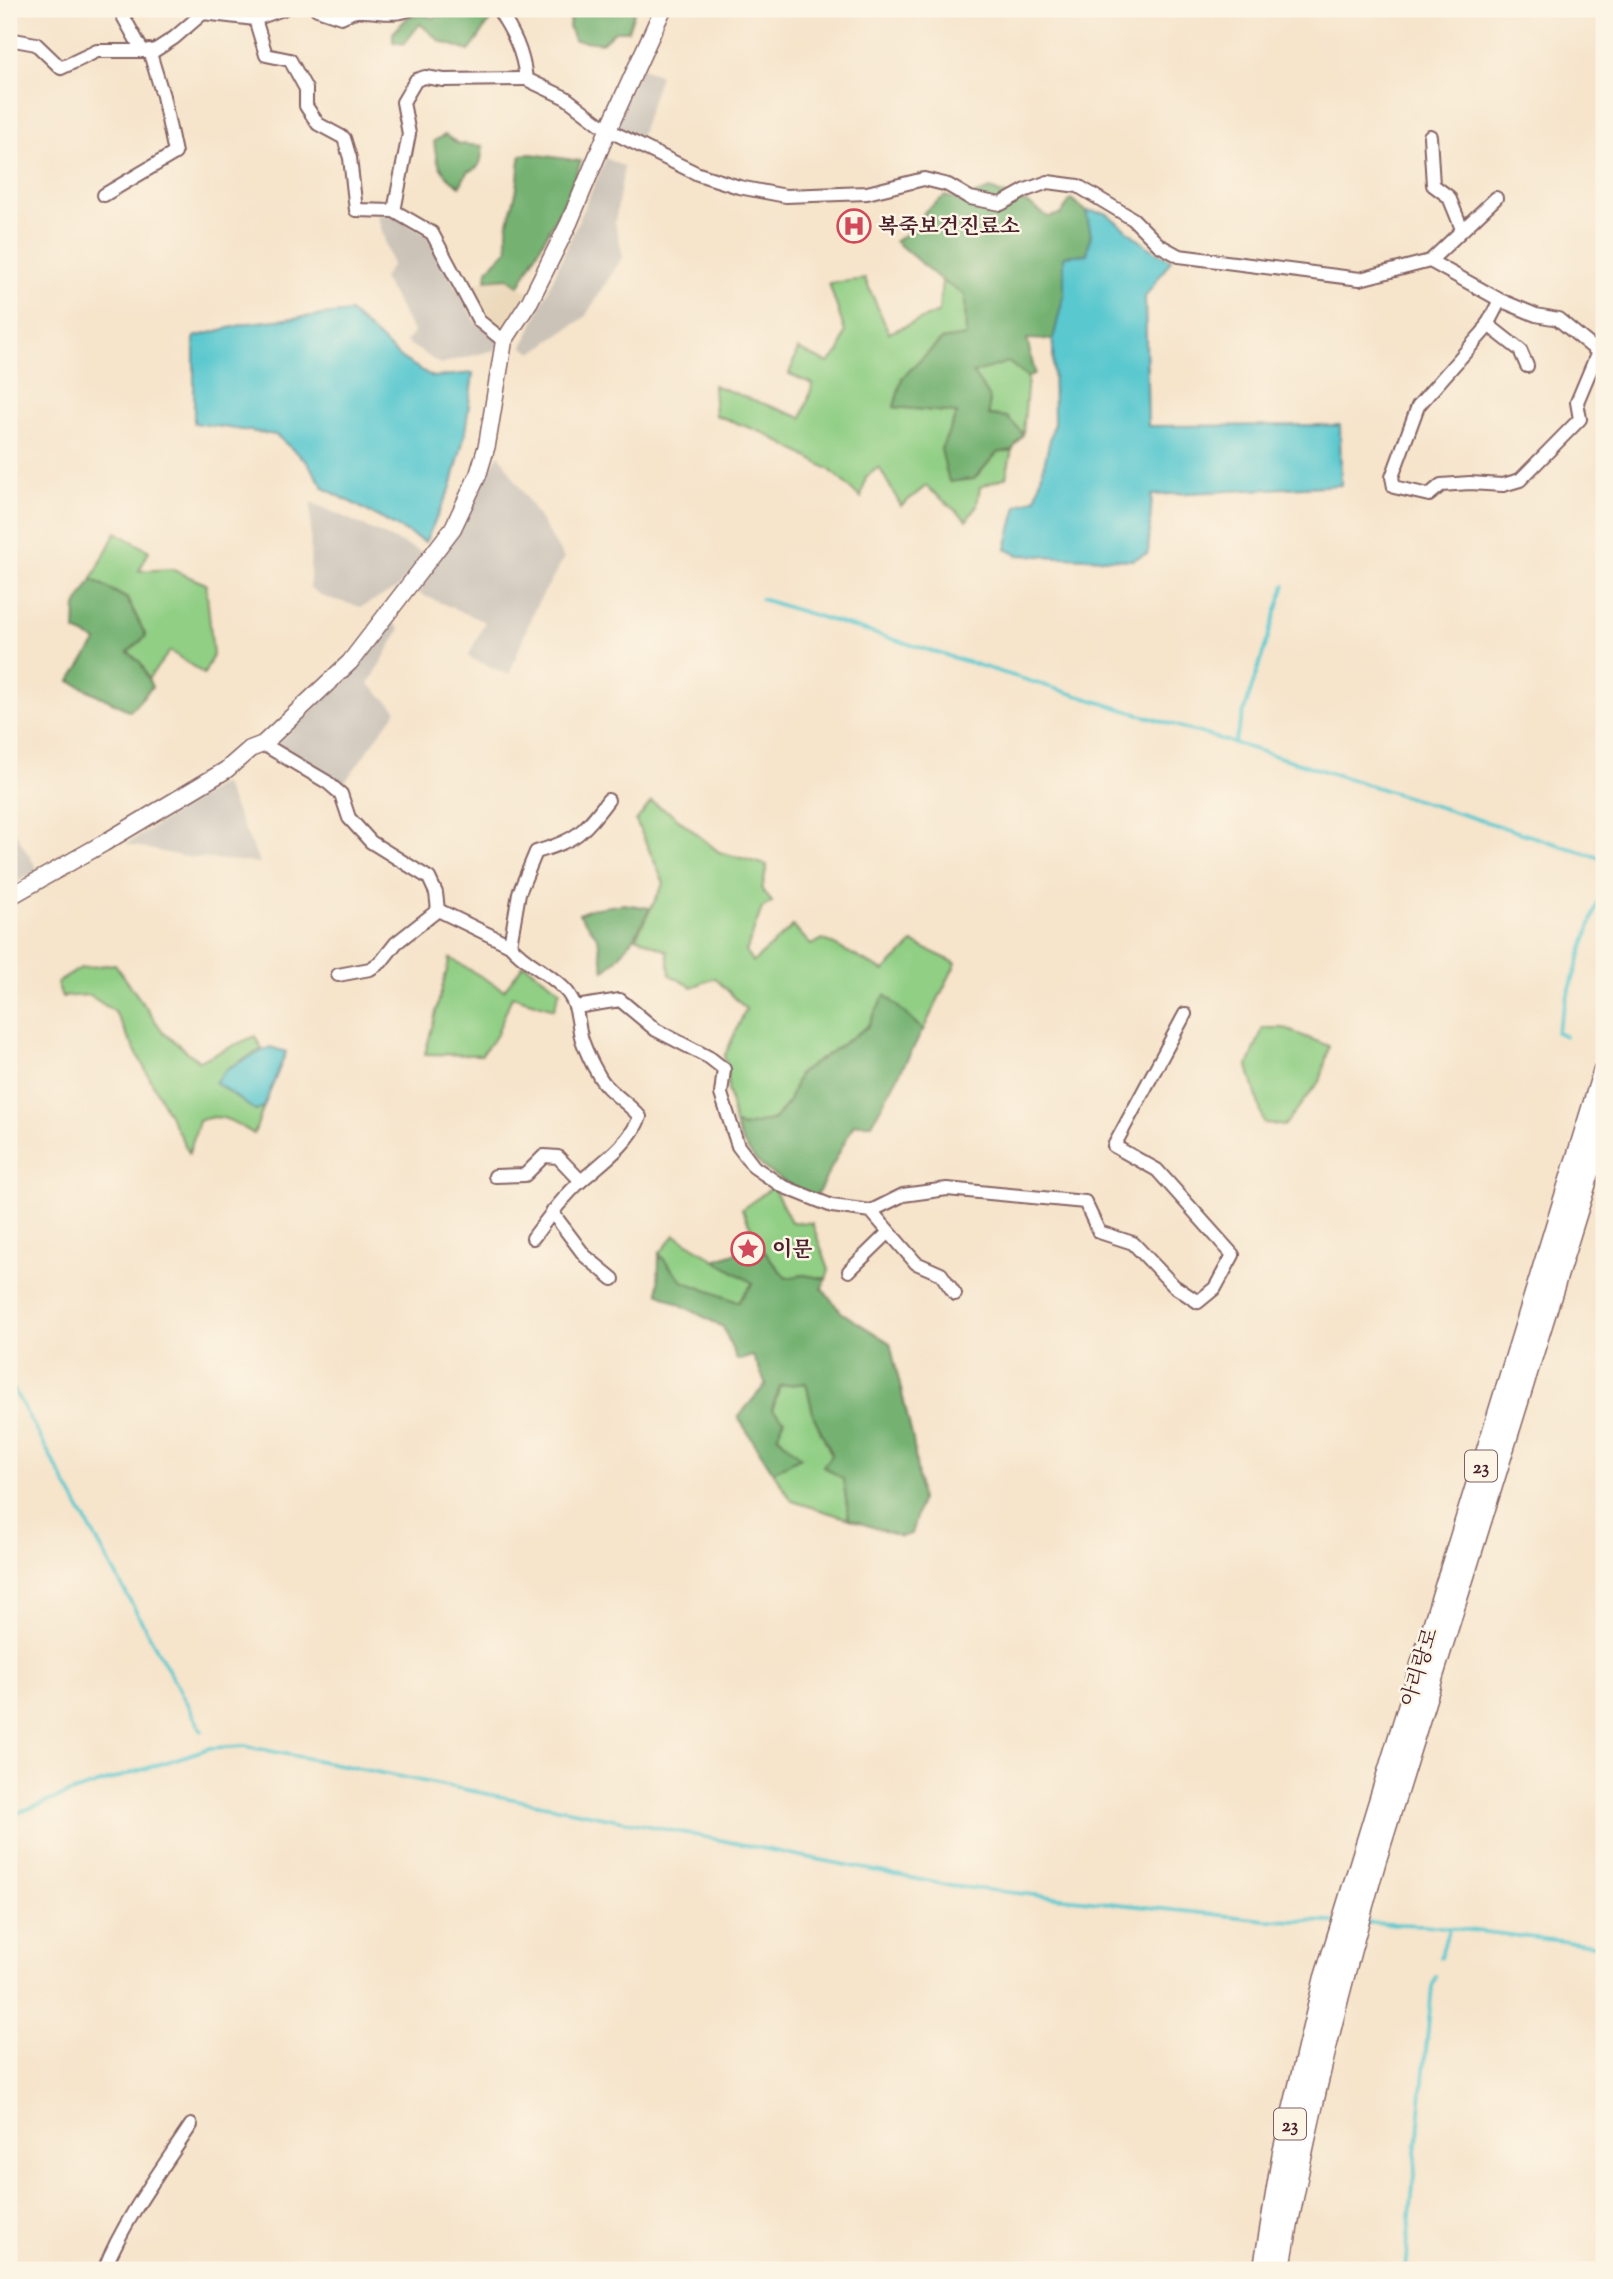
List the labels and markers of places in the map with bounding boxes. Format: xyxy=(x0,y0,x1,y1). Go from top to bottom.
hospital icon: 복죽보건진료소 xyxy=(835,207,873,245)
place label: 복죽보건진료소 xyxy=(878,213,1020,243)
place icon: 이문 xyxy=(729,1230,767,1268)
place label: 이문 xyxy=(772,1236,813,1266)

